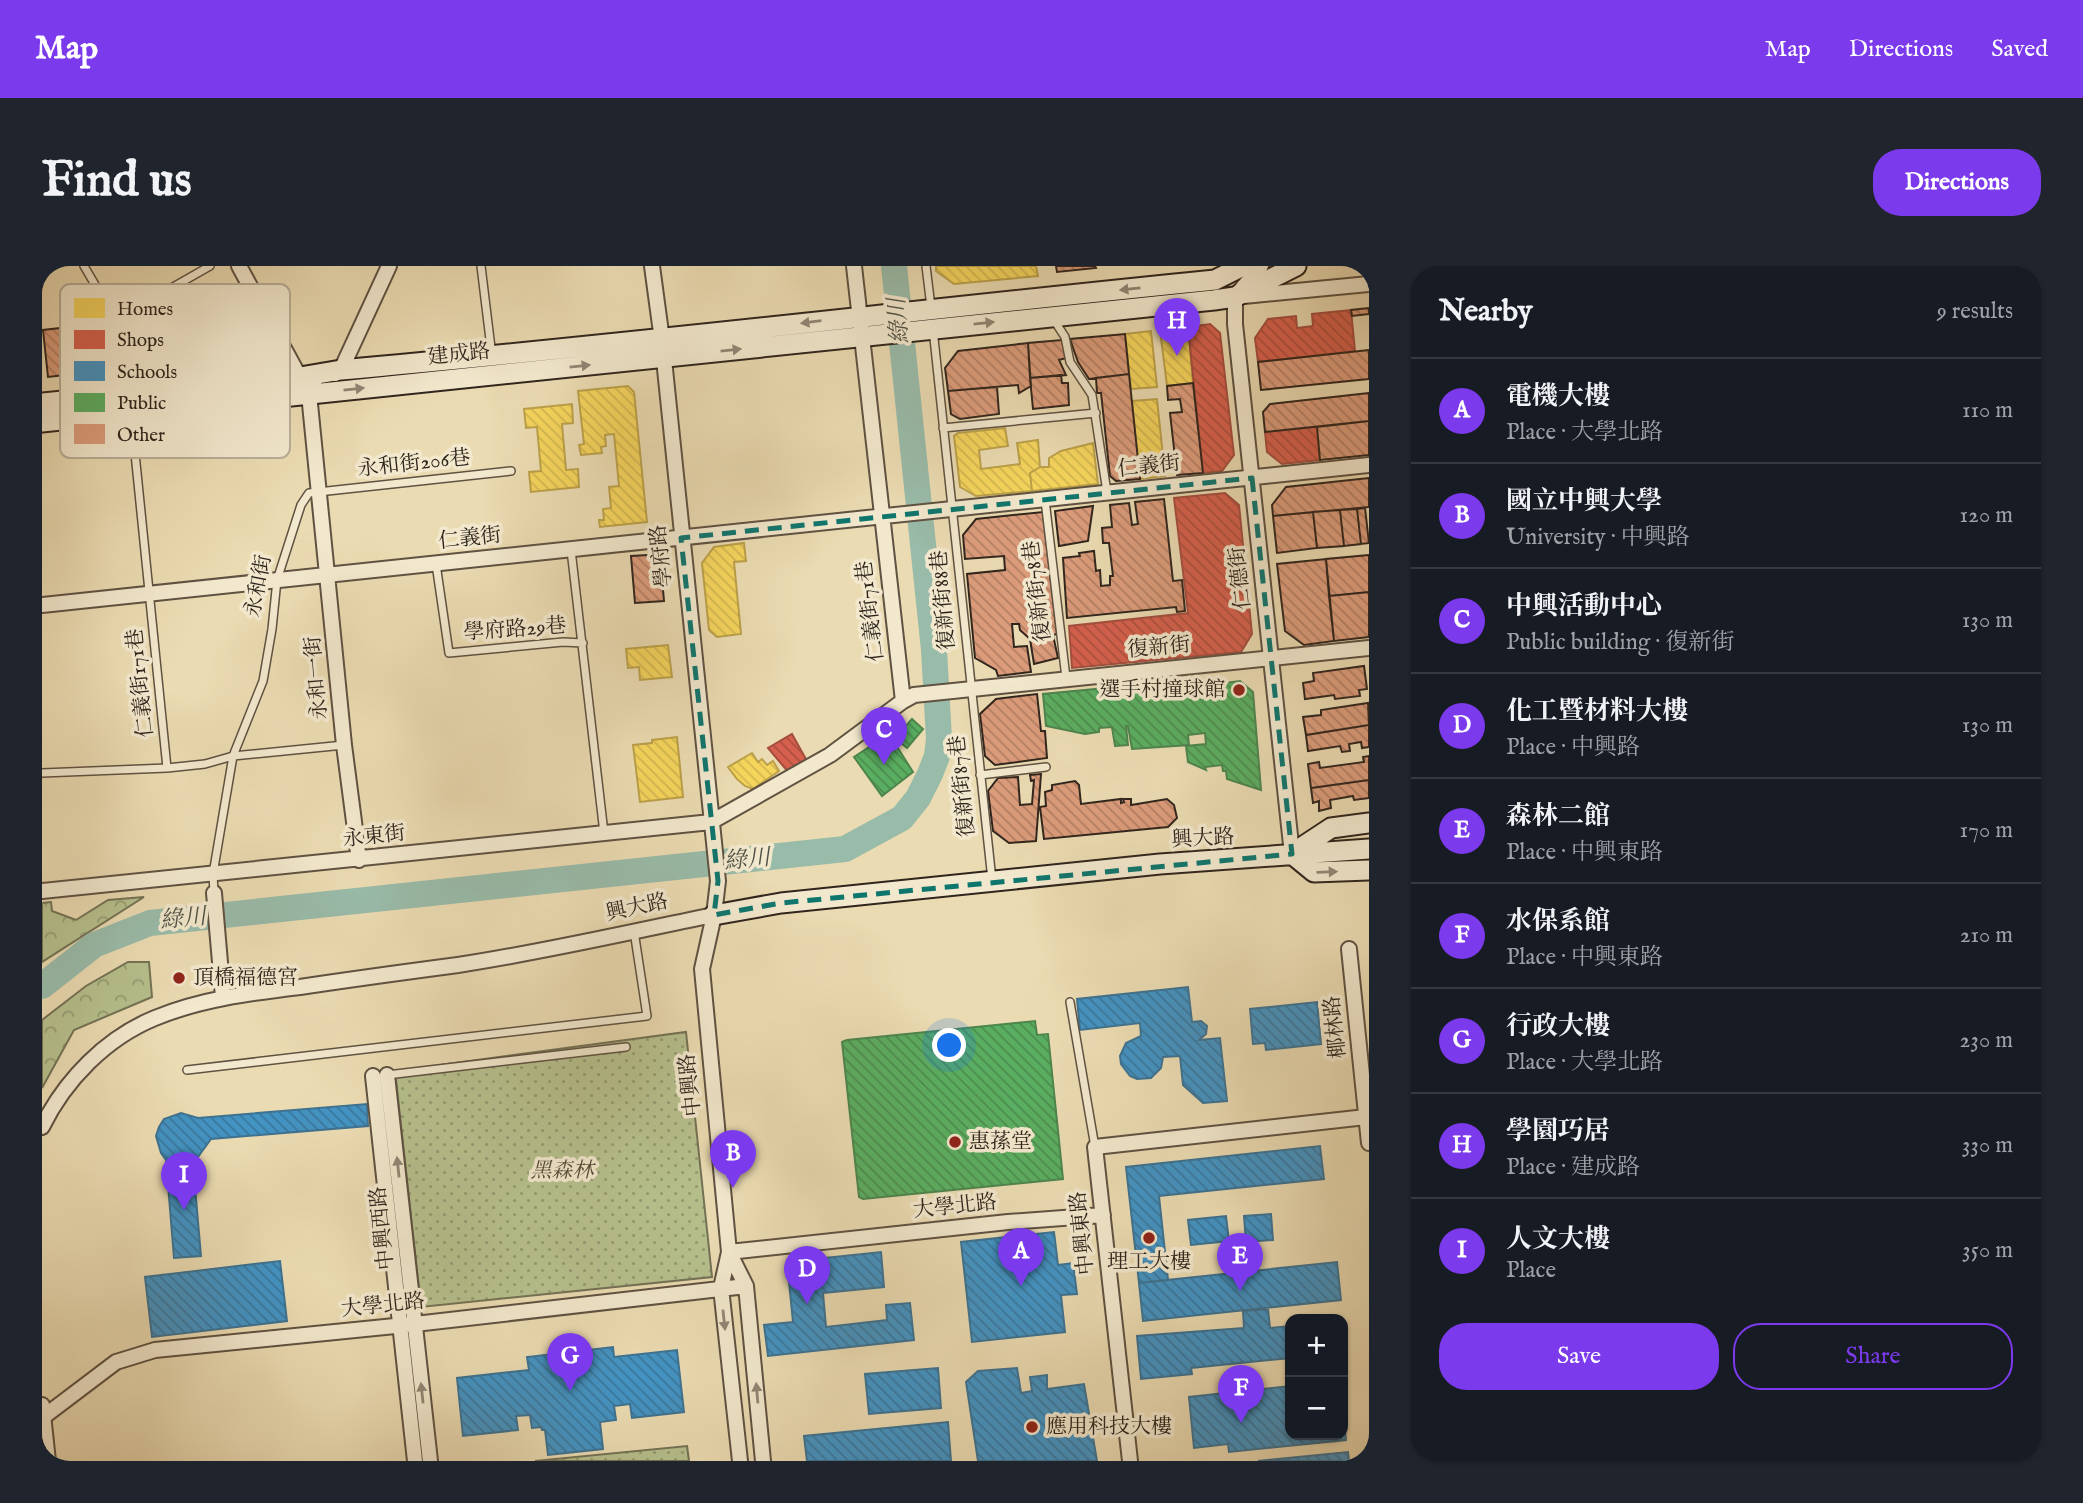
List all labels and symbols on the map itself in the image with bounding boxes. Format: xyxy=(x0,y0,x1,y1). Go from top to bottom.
legend xyxy=(60,284,290,458)
one-way arrow xyxy=(1119,284,1141,295)
water label: 綠川 xyxy=(882,294,915,345)
text: Homes xyxy=(117,298,173,322)
pin: H xyxy=(1154,298,1200,356)
one-way arrow xyxy=(800,316,822,327)
one-way arrow xyxy=(973,318,995,329)
text: Shops xyxy=(117,329,164,353)
street label: 建成路 xyxy=(426,338,492,372)
one-way arrow xyxy=(720,344,742,355)
one-way arrow xyxy=(569,360,591,371)
text: Schools xyxy=(117,361,177,385)
one-way arrow xyxy=(343,383,365,394)
text: Public xyxy=(117,392,166,416)
text: Other xyxy=(117,424,165,448)
street label: 永和街206巷 xyxy=(356,445,472,483)
street label: 仁義街 xyxy=(1116,450,1182,484)
street label: 仁義街 xyxy=(437,522,503,556)
street label: 學府路 xyxy=(645,523,679,589)
street label: 復新街78巷 xyxy=(1018,539,1058,643)
street label: 仁德街 xyxy=(1224,545,1258,611)
street label: 復新街88巷 xyxy=(926,549,962,651)
street label: 永和街 xyxy=(240,553,278,619)
street label: 仁義街71巷 xyxy=(851,559,891,663)
street label: 學府路29巷 xyxy=(463,613,567,647)
street label: 仁義街171巷 xyxy=(122,627,160,739)
street label: 復新街 xyxy=(1126,632,1192,664)
street label: 永和一街 xyxy=(300,635,334,721)
place label: 選手村撞球館 xyxy=(1099,677,1225,704)
marker: 選手村撞球館 xyxy=(1231,682,1247,698)
pin: C xyxy=(861,707,907,765)
street label: 復新街87巷 xyxy=(944,734,982,838)
street label: 永東街 xyxy=(341,820,407,854)
street label: 興大路 xyxy=(1171,824,1235,854)
water label: 綠川 xyxy=(723,843,774,877)
one-way arrow xyxy=(1316,866,1338,877)
street label: 興大路 xyxy=(603,888,671,928)
water label: 綠川 xyxy=(159,902,210,936)
place label: 頂橋福德宮 xyxy=(193,965,298,992)
marker: 頂橋福德宮 xyxy=(171,970,187,986)
street label: 椰林路 xyxy=(1319,994,1353,1060)
your location xyxy=(932,1028,966,1062)
street label: 中興路 xyxy=(674,1052,708,1118)
place label: 惠蓀堂 xyxy=(969,1129,1032,1156)
pin: B xyxy=(710,1130,756,1188)
marker: 惠蓀堂 xyxy=(947,1134,963,1150)
pin: I xyxy=(161,1152,207,1210)
one-way arrow xyxy=(392,1156,403,1178)
park label: 黑森林 xyxy=(531,1158,596,1185)
street label: 中興西路 xyxy=(365,1185,401,1271)
street label: 大學北路 xyxy=(912,1189,998,1225)
street label: 中興東路 xyxy=(1065,1190,1101,1276)
pin: A xyxy=(998,1228,1044,1286)
marker: 理工大樓 xyxy=(1141,1230,1157,1246)
pin: E xyxy=(1217,1233,1263,1291)
pin: D xyxy=(784,1246,830,1304)
place label: 理工大樓 xyxy=(1107,1249,1191,1276)
street label: 大學北路 xyxy=(340,1288,426,1324)
one-way arrow xyxy=(719,1309,730,1331)
pin: G xyxy=(547,1333,593,1391)
pin: F xyxy=(1218,1365,1264,1423)
one-way arrow xyxy=(417,1382,428,1404)
one-way arrow xyxy=(751,1382,762,1404)
place label: 應用科技大樓 xyxy=(1046,1414,1172,1441)
marker: 應用科技大樓 xyxy=(1024,1419,1040,1435)

